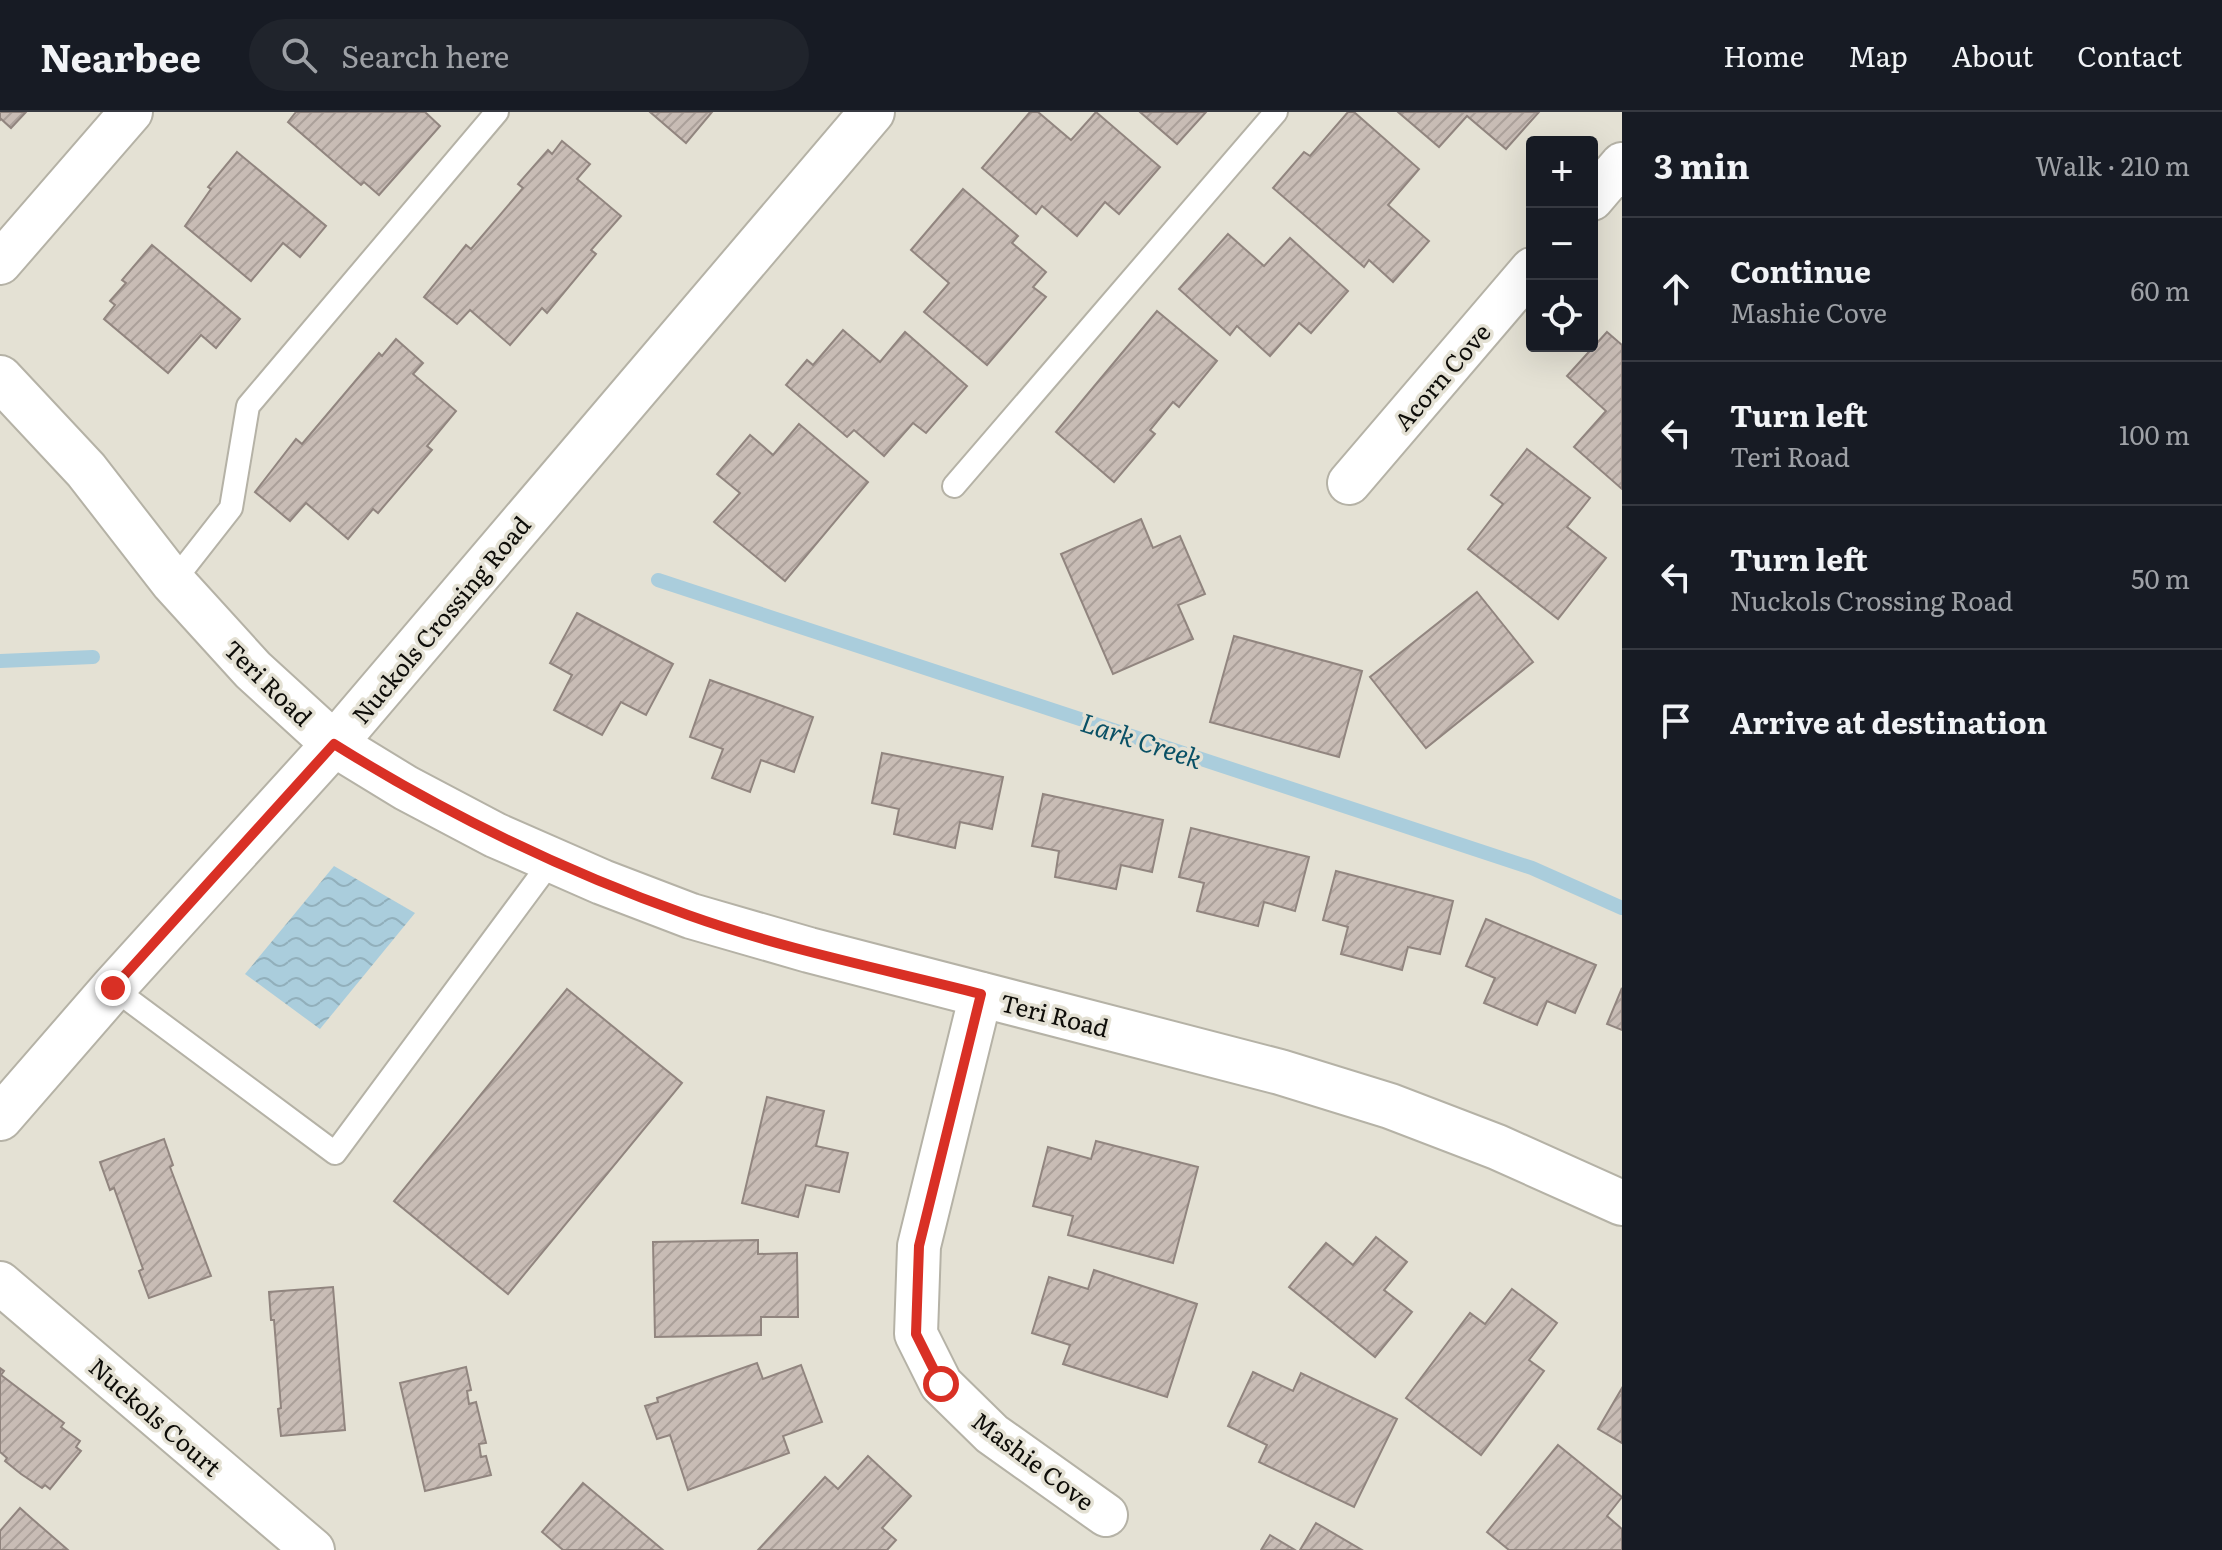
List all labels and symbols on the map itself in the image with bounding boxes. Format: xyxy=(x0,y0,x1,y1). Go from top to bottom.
street label: Acorn Cove xyxy=(1385,315,1497,437)
street label: Nuckols Crossing Road xyxy=(343,507,538,730)
street label: Teri Road xyxy=(217,631,321,733)
water label: Lark Creek xyxy=(1076,701,1208,777)
route end xyxy=(95,970,131,1006)
street label: Teri Road xyxy=(997,984,1113,1044)
street label: Nuckols Court xyxy=(82,1349,230,1483)
route start xyxy=(923,1366,959,1402)
street label: Mashie Cove xyxy=(966,1402,1102,1518)

